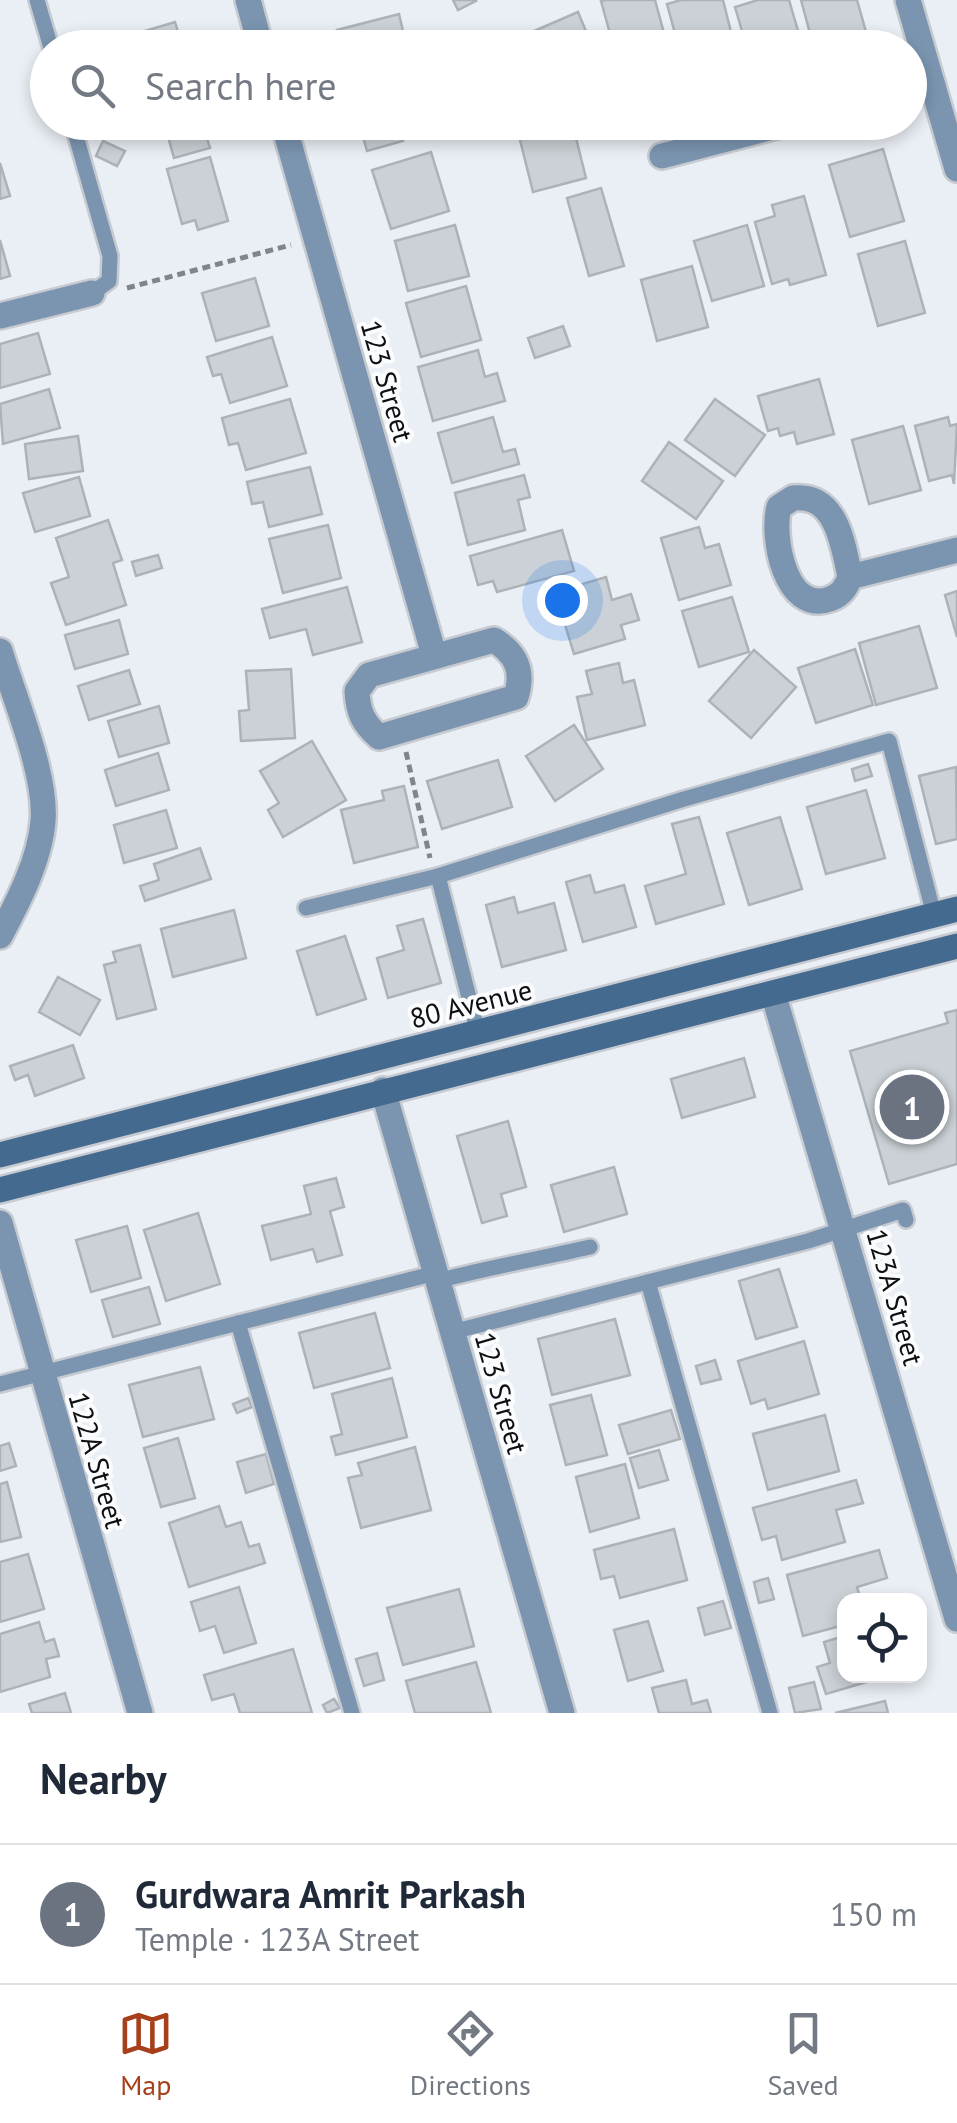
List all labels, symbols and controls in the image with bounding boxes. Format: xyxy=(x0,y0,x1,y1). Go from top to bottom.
search box xyxy=(30,30,927,140)
icon: search xyxy=(65,58,120,113)
text: Search here xyxy=(145,61,337,110)
street label: 123 Street xyxy=(353,316,423,446)
your location xyxy=(537,575,588,626)
street label: 80 Avenue xyxy=(406,970,536,1037)
pin: 1 xyxy=(880,1070,944,1144)
street label: 123A Street xyxy=(858,1224,933,1370)
street label: 123 Street xyxy=(467,1328,537,1458)
street label: 122A Street xyxy=(60,1387,135,1533)
map controls xyxy=(837,1593,927,1683)
button: locate xyxy=(837,1593,927,1683)
text: Nearby xyxy=(40,1751,167,1806)
text: Gurdwara Amrit Parkash xyxy=(135,1869,526,1918)
text: 1 xyxy=(63,1893,82,1935)
text: 150 m xyxy=(830,1893,917,1935)
text: Temple · 123A Street xyxy=(135,1918,419,1960)
tab: Map xyxy=(118,2006,173,2103)
tab: Directions xyxy=(410,2006,531,2103)
tab: Saved xyxy=(767,2006,839,2103)

